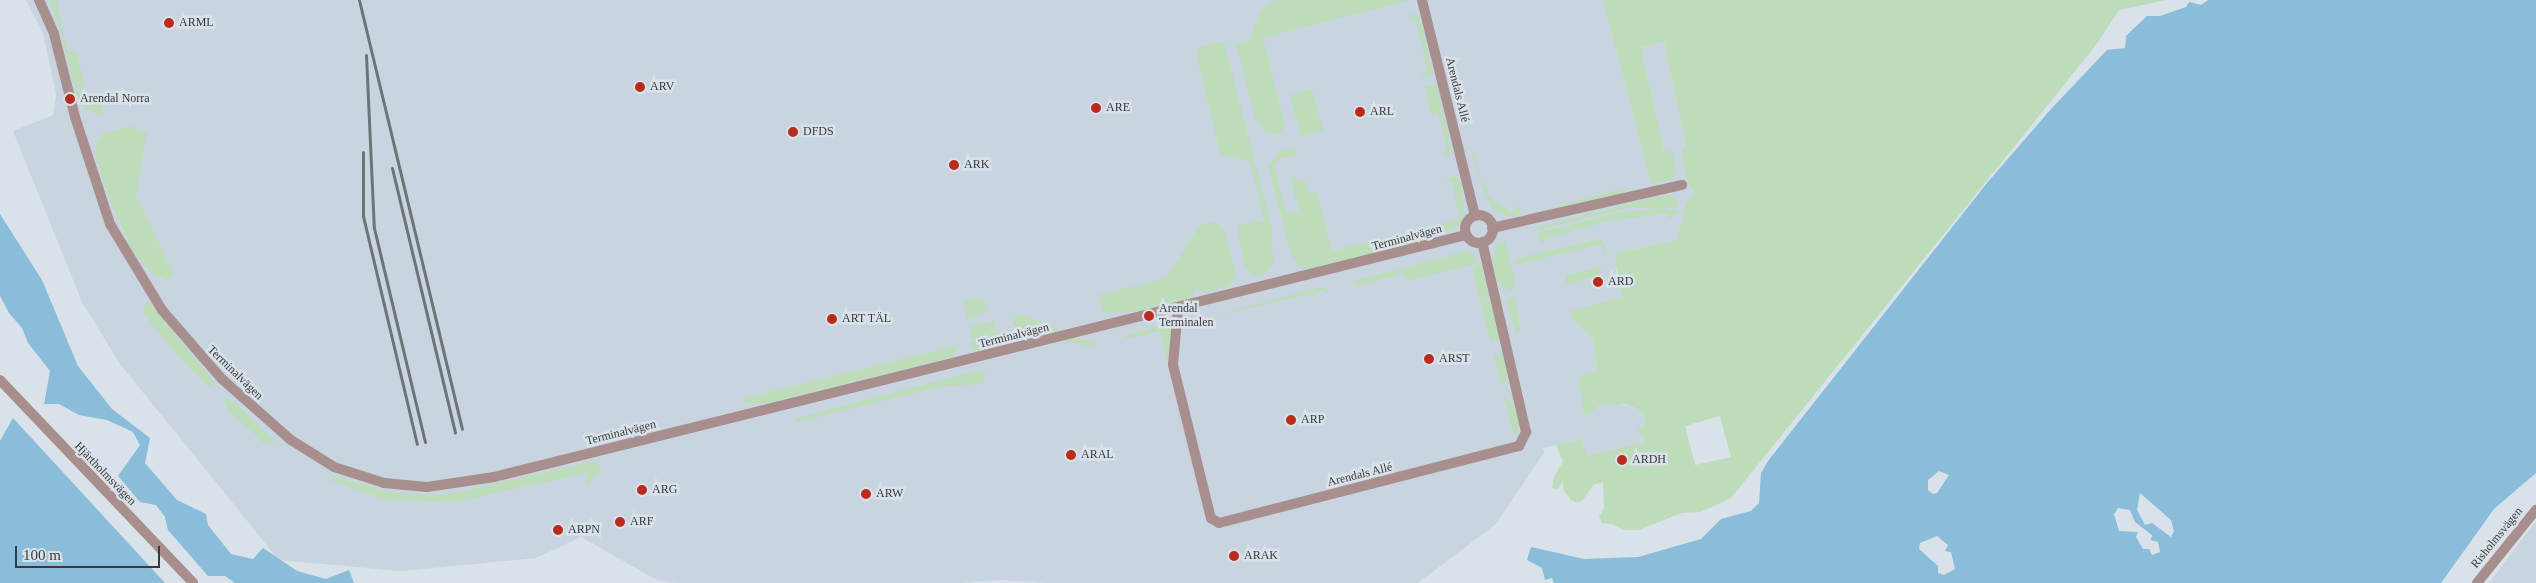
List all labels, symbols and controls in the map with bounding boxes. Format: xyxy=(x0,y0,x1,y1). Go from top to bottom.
place label: ARML xyxy=(179,16,214,30)
marker: ARML xyxy=(163,17,175,29)
street label: Arendals Allé xyxy=(1442,56,1472,124)
place label: ARV xyxy=(650,80,674,94)
marker: ARV xyxy=(634,81,646,93)
place label: Arendal Norra xyxy=(80,92,150,106)
marker: Arendal Norra xyxy=(64,93,76,105)
place label: ARE xyxy=(1106,101,1130,115)
marker: ARE xyxy=(1090,102,1102,114)
place label: ARL xyxy=(1370,105,1394,119)
marker: ARL xyxy=(1354,106,1366,118)
place label: DFDS xyxy=(803,125,834,139)
marker: DFDS xyxy=(787,126,799,138)
place label: ARK xyxy=(964,158,989,172)
marker: ARK xyxy=(948,159,960,171)
street label: Terminalvägen xyxy=(1370,222,1444,254)
place label: ARD xyxy=(1608,275,1633,289)
marker: ARD xyxy=(1592,276,1604,288)
place label: Arendal Terminalen xyxy=(1159,302,1213,330)
marker: Arendal Terminalen xyxy=(1143,310,1155,322)
place label: ART TÄL xyxy=(842,312,892,326)
marker: ART TÄL xyxy=(826,313,838,325)
street label: Terminalvägen xyxy=(977,320,1051,352)
street label: Terminalvägen xyxy=(204,343,266,403)
place label: ARST xyxy=(1439,352,1470,366)
marker: ARST xyxy=(1423,353,1435,365)
place label: ARP xyxy=(1301,413,1324,427)
marker: ARP xyxy=(1285,414,1297,426)
street label: Terminalvägen xyxy=(584,417,658,449)
street label: Hjärtholmsvägen xyxy=(71,439,139,509)
place label: ARAL xyxy=(1081,448,1114,462)
marker: ARAL xyxy=(1065,449,1077,461)
place label: ARDH xyxy=(1632,453,1666,467)
marker: ARDH xyxy=(1616,454,1628,466)
street label: Arendals Allé xyxy=(1326,460,1394,490)
place label: ARG xyxy=(652,483,677,497)
marker: ARG xyxy=(636,484,648,496)
place label: ARW xyxy=(876,487,903,501)
marker: ARW xyxy=(860,488,872,500)
street label: Risholmsvägen xyxy=(2468,505,2526,571)
place label: ARF xyxy=(630,515,653,529)
marker: ARF xyxy=(614,516,626,528)
place label: ARPN xyxy=(568,523,600,537)
marker: ARPN xyxy=(552,524,564,536)
scale bar xyxy=(18,536,162,568)
text: 100 m xyxy=(23,547,61,563)
place label: ARAK xyxy=(1244,549,1278,563)
marker: ARAK xyxy=(1228,550,1240,562)

